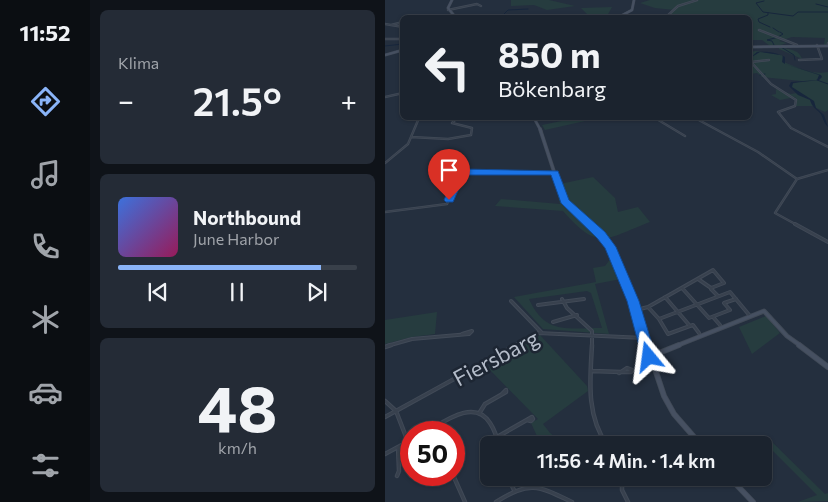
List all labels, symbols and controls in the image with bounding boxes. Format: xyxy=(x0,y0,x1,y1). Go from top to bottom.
text: 11:52 xyxy=(19,19,71,46)
text: 850 m xyxy=(498,32,601,75)
icon: left xyxy=(415,35,480,100)
text: Klima xyxy=(118,53,159,72)
text: Bökenbarg xyxy=(498,75,606,102)
text: 21.5° xyxy=(193,77,282,124)
text: − xyxy=(118,83,134,117)
text: + xyxy=(341,83,357,117)
icon: directions xyxy=(28,84,63,119)
pin xyxy=(428,149,470,200)
icon: arrive xyxy=(435,156,463,184)
icon: music xyxy=(28,157,63,192)
text: Northbound xyxy=(193,206,301,229)
icon: phone xyxy=(28,229,63,264)
text: June Harbor xyxy=(193,229,279,248)
icon: previous xyxy=(144,278,172,306)
icon: pause xyxy=(223,278,251,306)
icon: next xyxy=(303,278,331,306)
icon: climate xyxy=(28,302,63,337)
street label: Fiersbarg xyxy=(448,324,543,391)
position arrow xyxy=(622,330,674,382)
text: 48 xyxy=(197,366,278,445)
icon: car xyxy=(28,375,63,410)
speed limit sign: 50 xyxy=(400,421,465,486)
text: km/h xyxy=(218,438,257,457)
icon: filters xyxy=(28,448,63,483)
text: 11:56 · 4 Min. · 1.4 km xyxy=(537,449,715,472)

